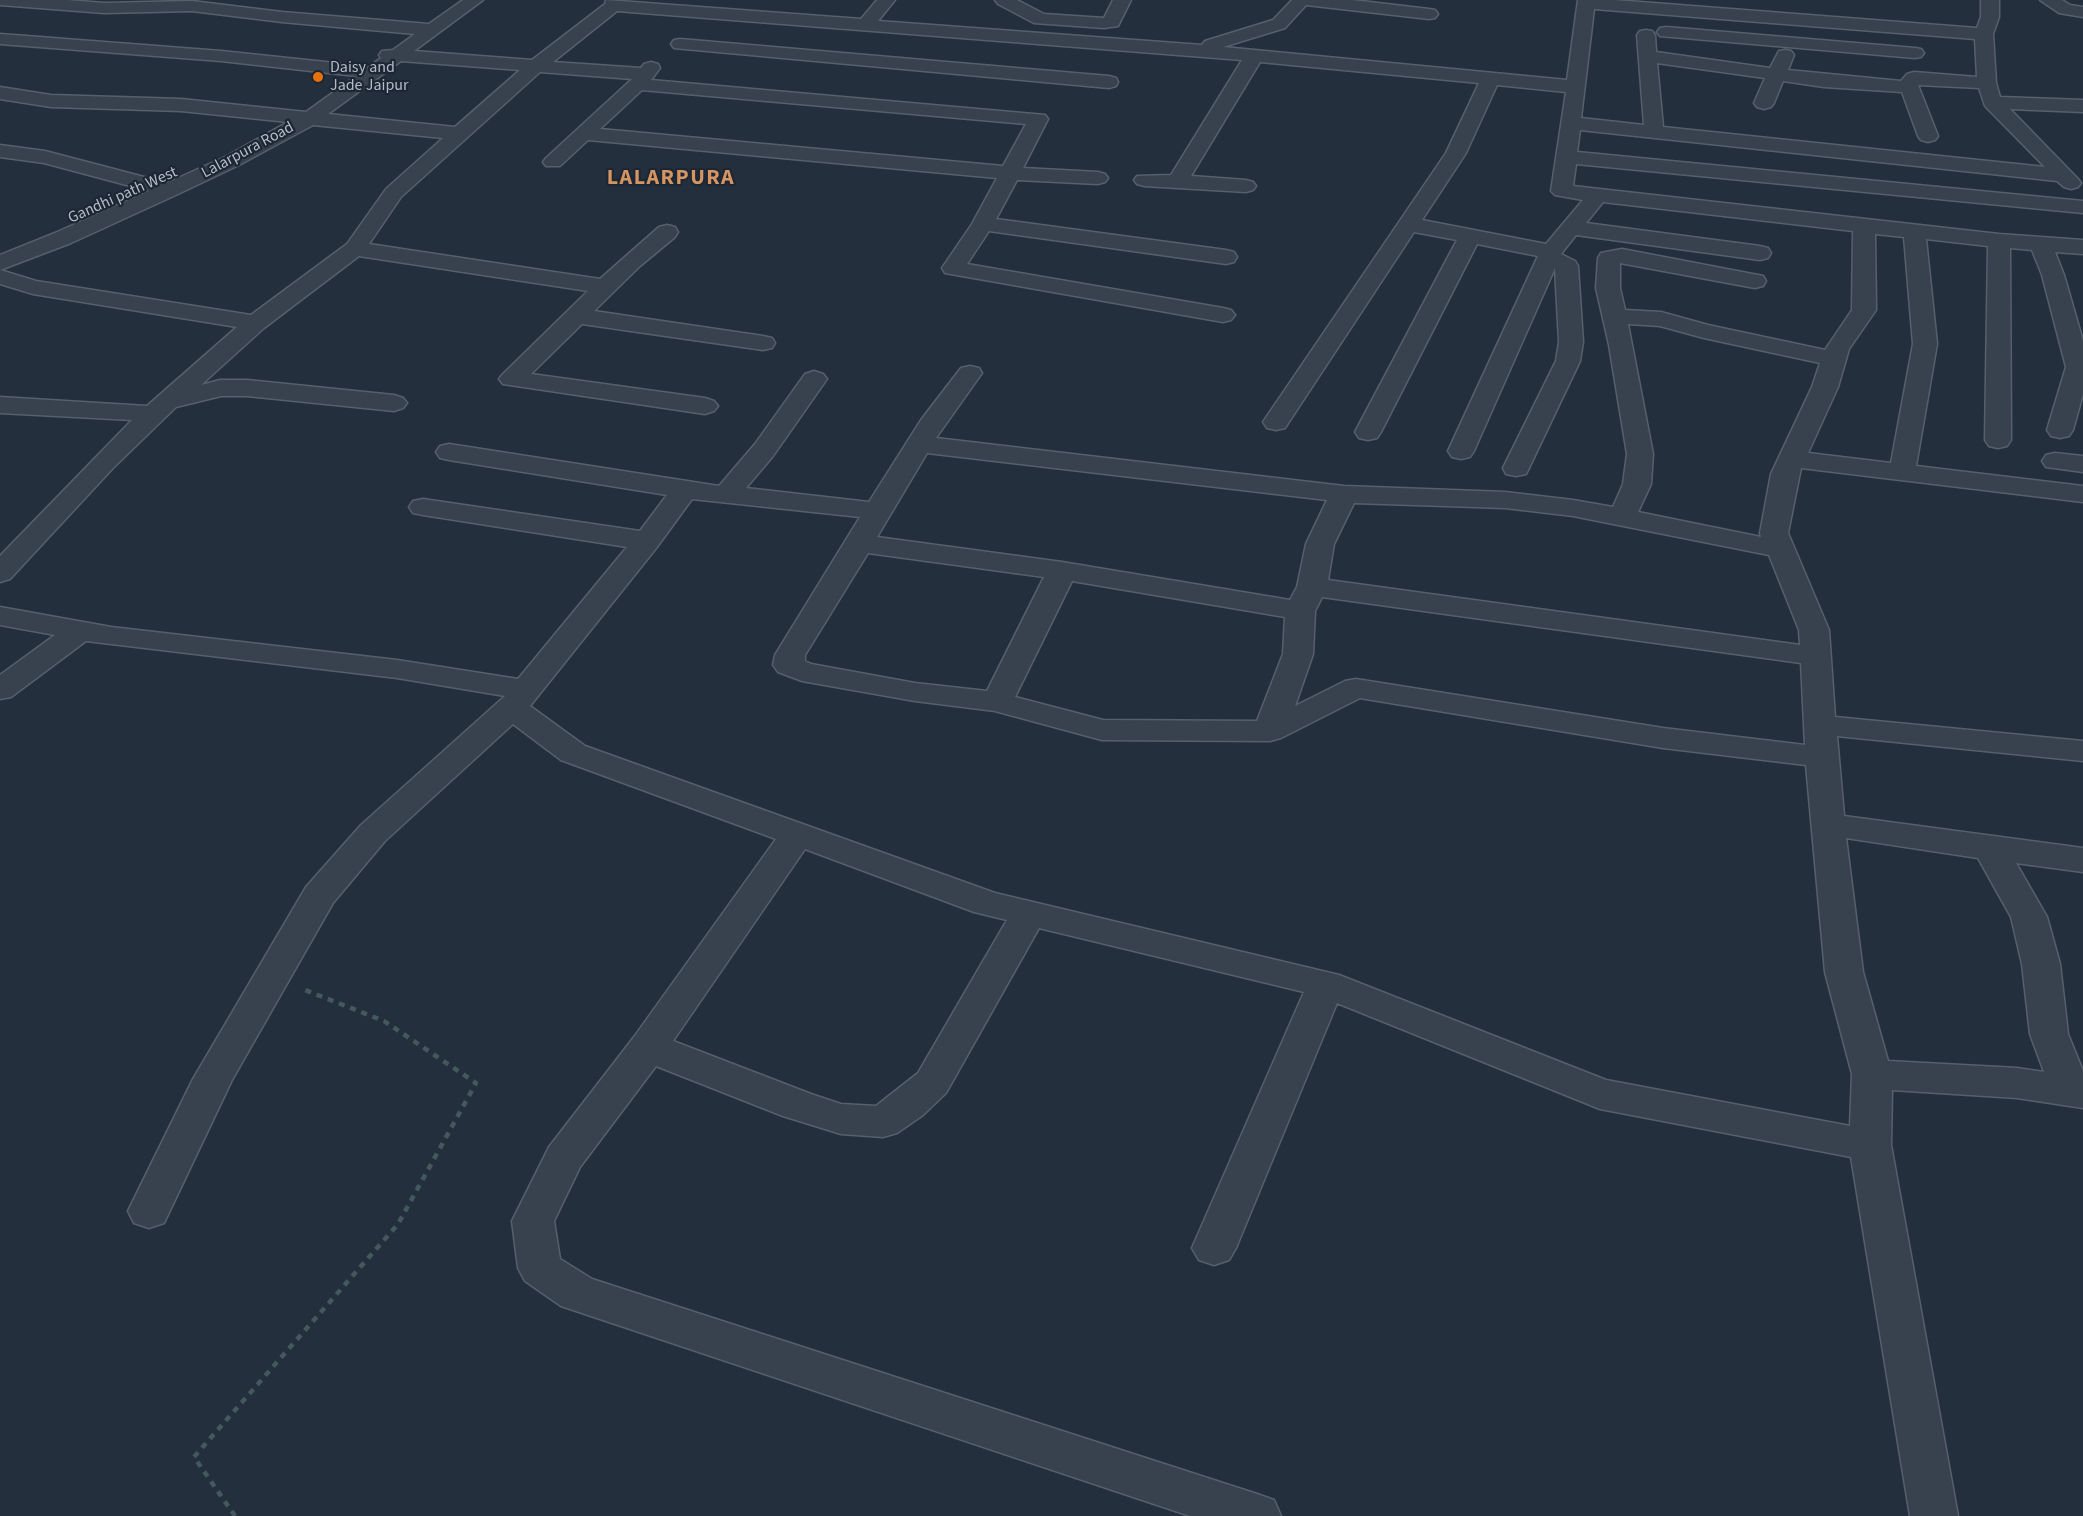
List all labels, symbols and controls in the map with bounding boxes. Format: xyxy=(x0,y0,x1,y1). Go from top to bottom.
place label: Daisy and Jade Jaipur xyxy=(330,58,409,96)
marker: Daisy and Jade Jaipur xyxy=(311,70,325,84)
street label: Lalarpura Road xyxy=(199,119,297,183)
street label: Gandhi path West xyxy=(65,163,181,229)
district label: LALARPURA xyxy=(607,166,735,192)

